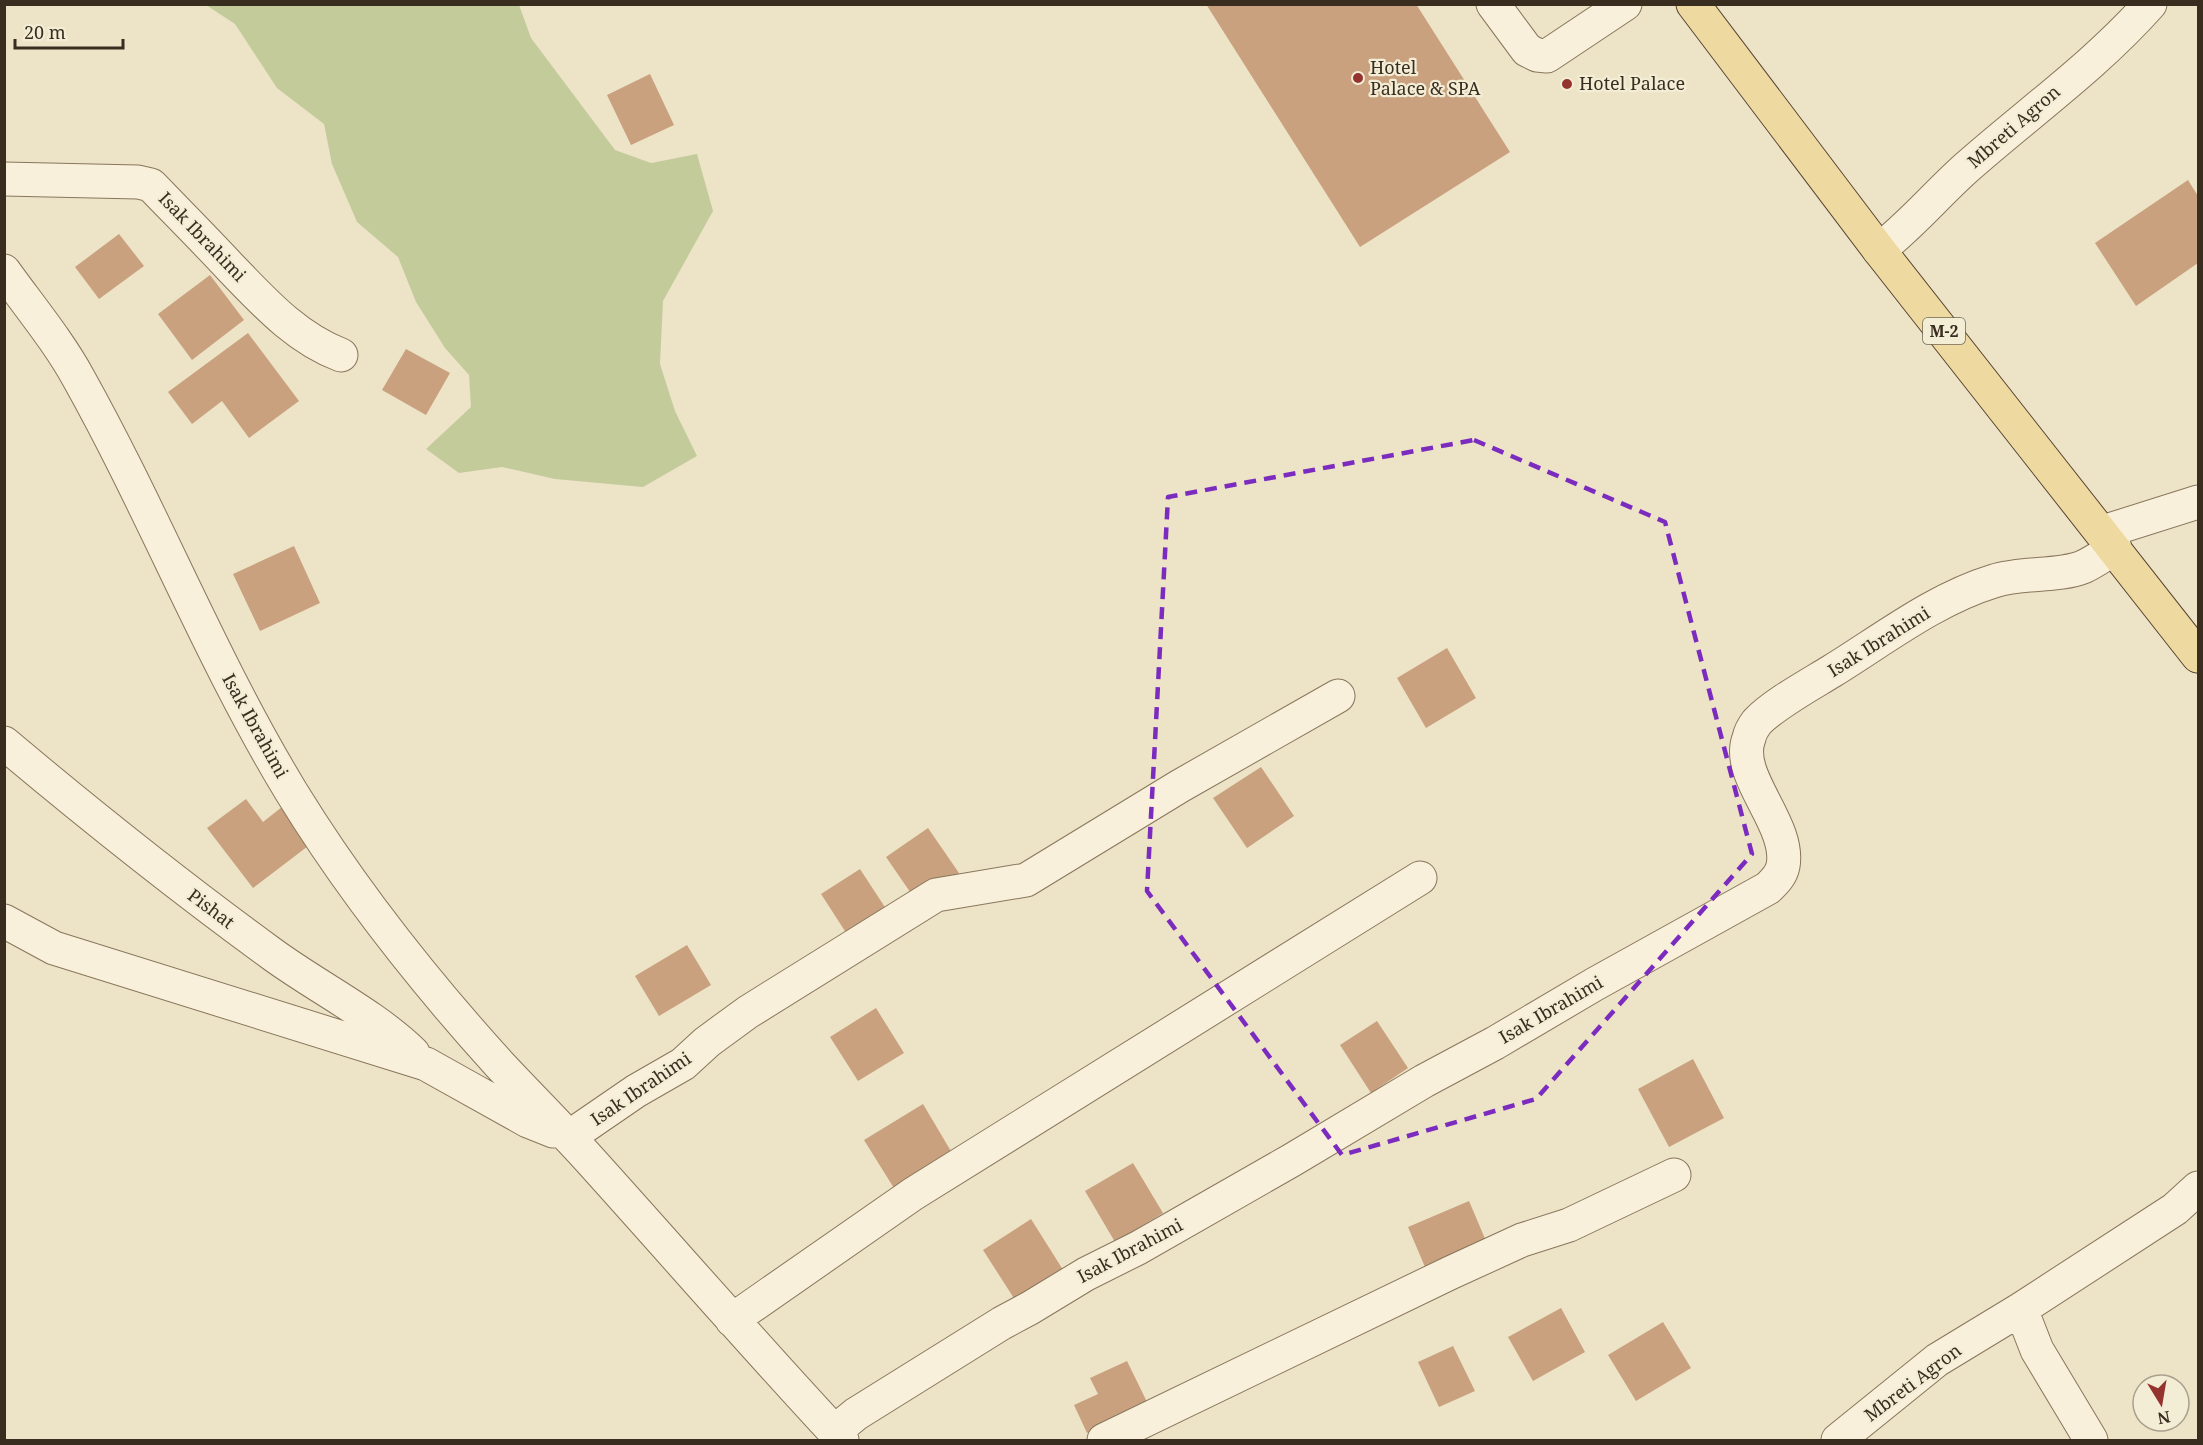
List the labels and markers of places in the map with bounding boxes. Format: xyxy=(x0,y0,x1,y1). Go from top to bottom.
place label: Hotel Palace & SPA xyxy=(1370,55,1481,100)
marker: Hotel Palace & SPA xyxy=(1351,71,1365,85)
place label: Hotel Palace xyxy=(1579,71,1685,95)
marker: Hotel Palace xyxy=(1560,77,1574,91)

